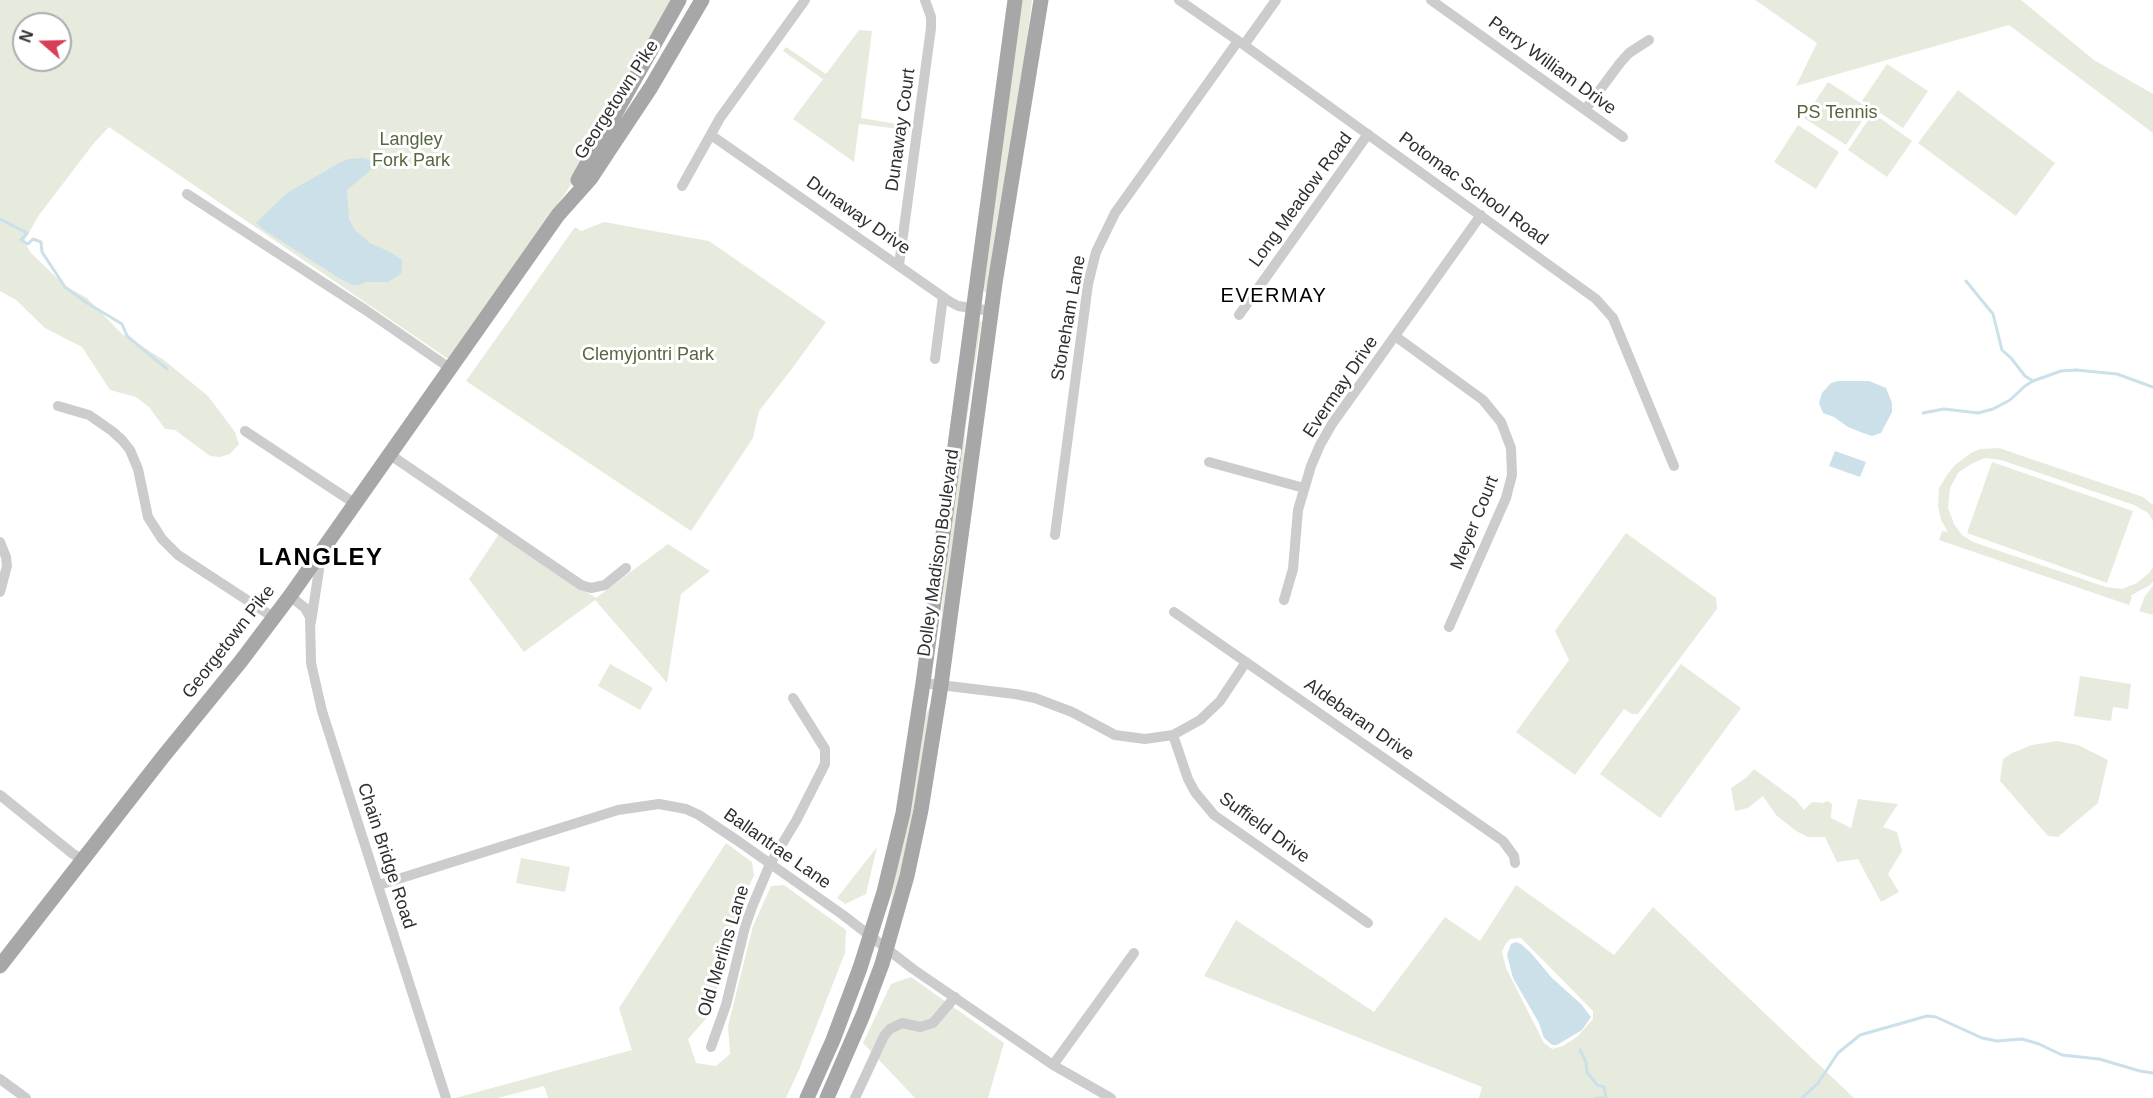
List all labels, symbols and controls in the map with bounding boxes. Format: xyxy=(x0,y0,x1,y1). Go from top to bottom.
north arrow xyxy=(12,12,72,72)
street label: Perry William Drive xyxy=(1484,12,1620,120)
text: N xyxy=(17,28,36,45)
street label: Georgetown Pike xyxy=(570,36,664,164)
street label: Dunaway Court xyxy=(882,67,920,193)
park label: PS Tennis xyxy=(1796,102,1878,124)
street label: Long Meadow Road xyxy=(1245,128,1357,272)
street label: Potomac School Road xyxy=(1394,128,1552,250)
park label: Langley Fork Park xyxy=(372,129,450,172)
street label: Dunaway Drive xyxy=(802,172,914,260)
street label: Stoneham Lane xyxy=(1047,254,1091,382)
district label: EVERMAY xyxy=(1221,284,1327,308)
street label: Evermay Drive xyxy=(1299,332,1383,442)
park label: Clemyjontri Park xyxy=(582,344,714,366)
street label: Dolley Madison Boulevard xyxy=(914,448,964,658)
street label: Meyer Court xyxy=(1446,473,1504,573)
district label: LANGLEY xyxy=(258,544,384,572)
street label: Georgetown Pike xyxy=(178,581,280,703)
street label: Aldebaran Drive xyxy=(1300,674,1418,766)
street label: Chain Bridge Road xyxy=(352,780,420,932)
street label: Suffield Drive xyxy=(1214,788,1314,868)
street label: Ballantrae Lane xyxy=(719,804,835,894)
street label: Old Merlins Lane xyxy=(694,883,754,1019)

